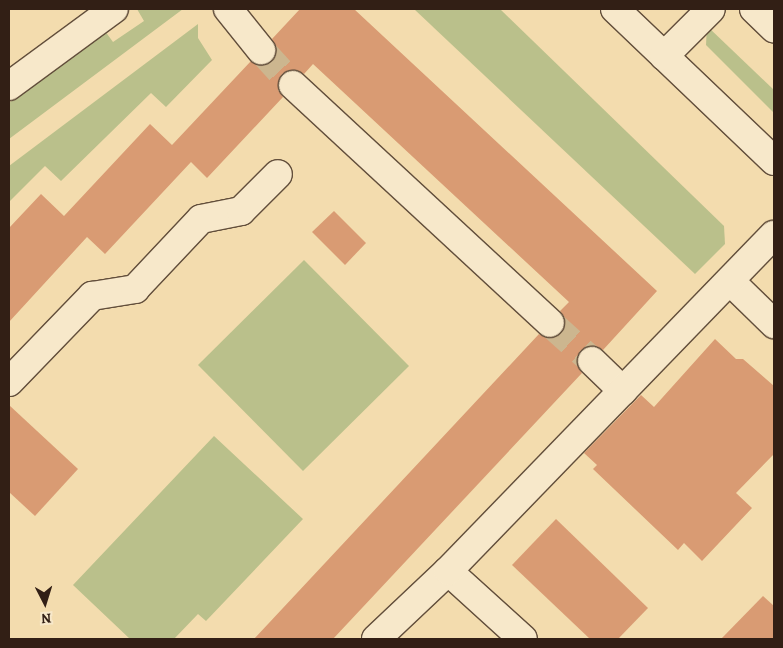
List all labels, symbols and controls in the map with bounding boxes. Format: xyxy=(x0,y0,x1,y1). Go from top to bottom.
north arrow xyxy=(20,578,70,628)
text: N xyxy=(40,609,52,628)

